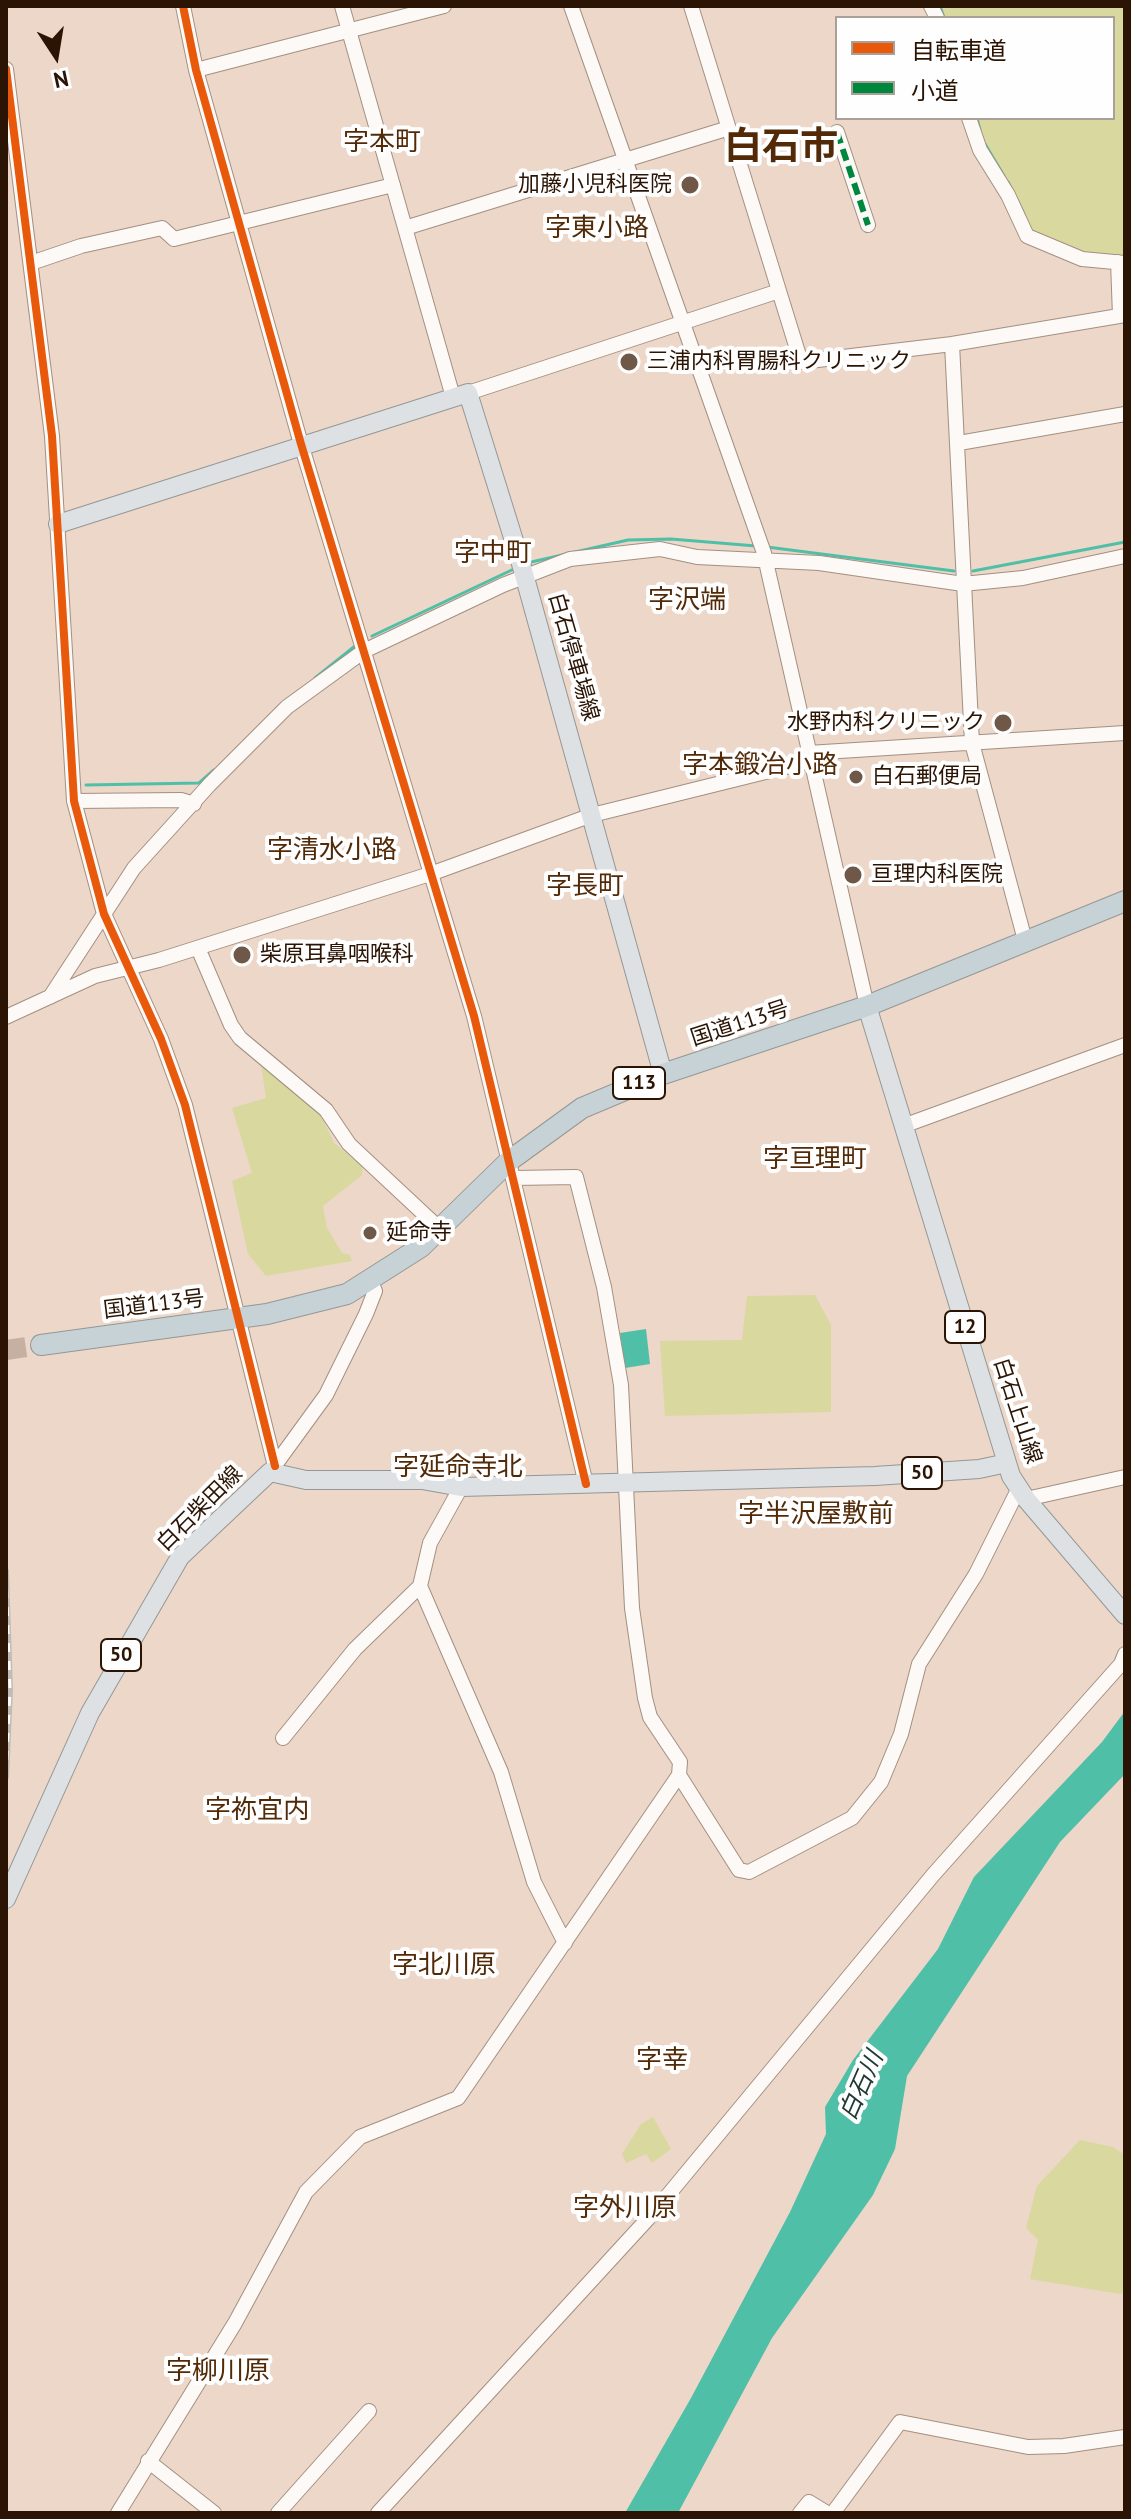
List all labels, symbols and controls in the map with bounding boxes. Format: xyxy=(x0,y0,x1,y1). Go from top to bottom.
north arrow xyxy=(16,16,96,96)
legend xyxy=(835,16,1115,120)
text: 自転車道 xyxy=(911,35,1007,66)
text: N xyxy=(51,64,71,95)
text: 小道 xyxy=(911,75,959,106)
district label: 白石市 xyxy=(724,125,838,171)
district label: 字本町 xyxy=(343,127,421,159)
place label: 加藤小児科医院 xyxy=(518,172,672,198)
marker: 加藤小児科医院 xyxy=(679,174,701,196)
district label: 字東小路 xyxy=(545,213,649,245)
place label: 三浦内科胃腸科クリニック xyxy=(647,349,911,375)
marker: 三浦内科胃腸科クリニック xyxy=(618,351,640,373)
district label: 字中町 xyxy=(454,538,532,570)
district label: 字沢端 xyxy=(648,585,726,617)
street label: 白石停車場線 xyxy=(542,590,604,724)
place label: 水野内科クリニック xyxy=(787,710,985,736)
marker: 水野内科クリニック xyxy=(992,712,1014,734)
district label: 字本鍛冶小路 xyxy=(682,750,838,782)
place label: 白石郵便局 xyxy=(872,764,982,790)
marker: 白石郵便局 xyxy=(847,768,865,786)
district label: 字清水小路 xyxy=(267,835,397,867)
place label: 亘理内科医院 xyxy=(871,862,1003,888)
marker: 亘理内科医院 xyxy=(842,864,864,886)
district label: 字長町 xyxy=(546,871,624,903)
place label: 柴原耳鼻咽喉科 xyxy=(260,942,414,968)
marker: 柴原耳鼻咽喉科 xyxy=(231,944,253,966)
street label: 国道113号 xyxy=(687,996,793,1052)
road number: 113 xyxy=(613,1067,665,1099)
district label: 字亘理町 xyxy=(763,1144,867,1176)
place label: 延命寺 xyxy=(386,1220,452,1246)
marker: 延命寺 xyxy=(361,1224,379,1242)
street label: 国道113号 xyxy=(102,1286,206,1324)
road number: 12 xyxy=(945,1311,985,1343)
street label: 白石上山線 xyxy=(987,1355,1047,1467)
district label: 字延命寺北 xyxy=(393,1452,523,1484)
road number: 50 xyxy=(902,1457,942,1489)
street label: 白石柴田線 xyxy=(152,1461,248,1557)
district label: 字半沢屋敷前 xyxy=(738,1499,894,1531)
road number: 50 xyxy=(101,1639,141,1671)
district label: 字祢宜内 xyxy=(205,1795,309,1827)
district label: 字北川原 xyxy=(392,1950,496,1982)
district label: 字幸 xyxy=(636,2045,688,2077)
water label: 白石川 xyxy=(834,2047,890,2125)
district label: 字外川原 xyxy=(573,2193,677,2225)
district label: 字柳川原 xyxy=(166,2356,270,2388)

